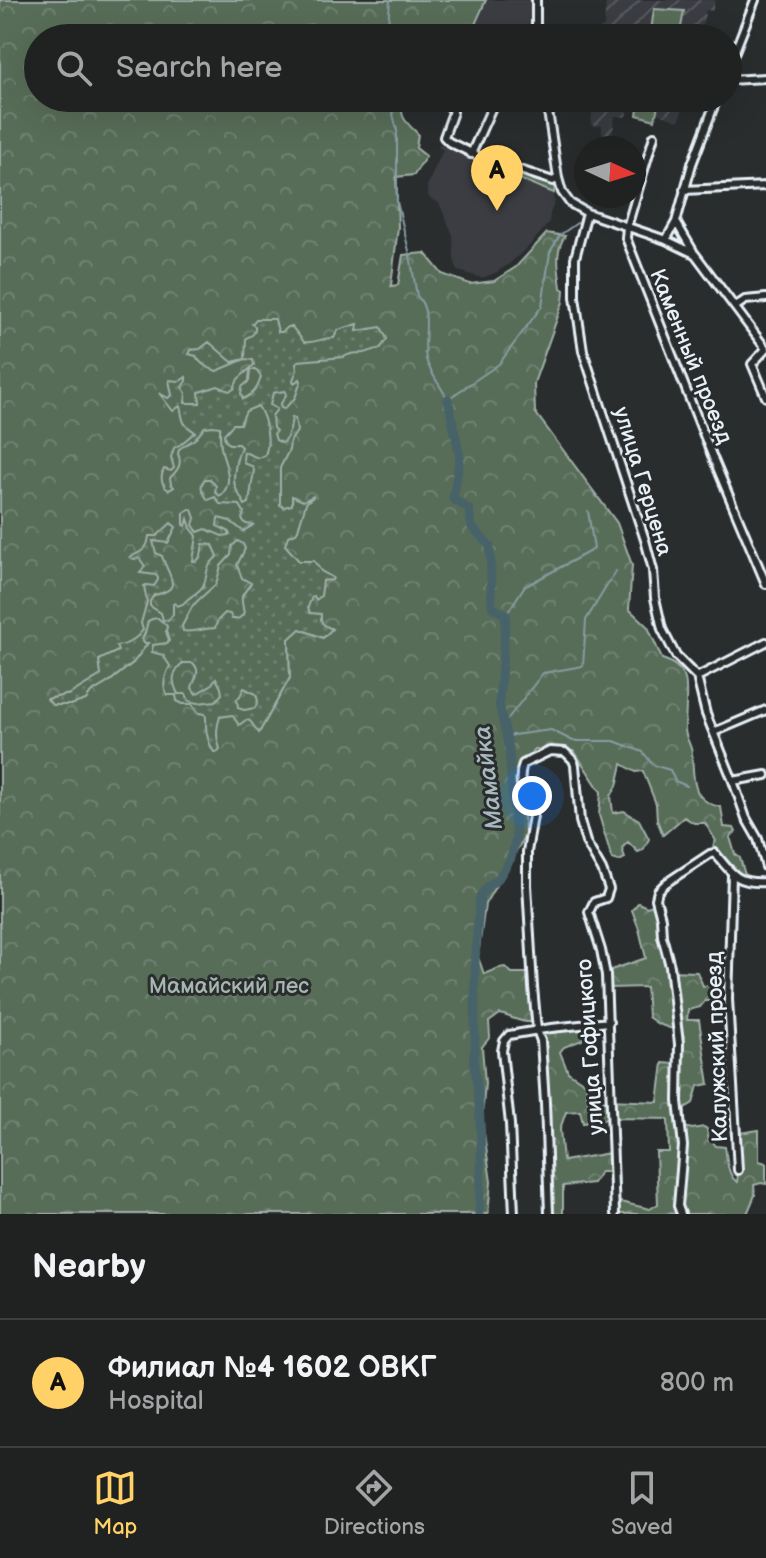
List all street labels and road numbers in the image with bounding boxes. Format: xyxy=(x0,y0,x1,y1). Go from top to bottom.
street label: Каменный проезд xyxy=(643,265,738,448)
street label: улица Герцена xyxy=(607,404,678,559)
street label: Калужский проезд xyxy=(701,951,734,1143)
street label: улица Гофицкого xyxy=(571,958,610,1136)

